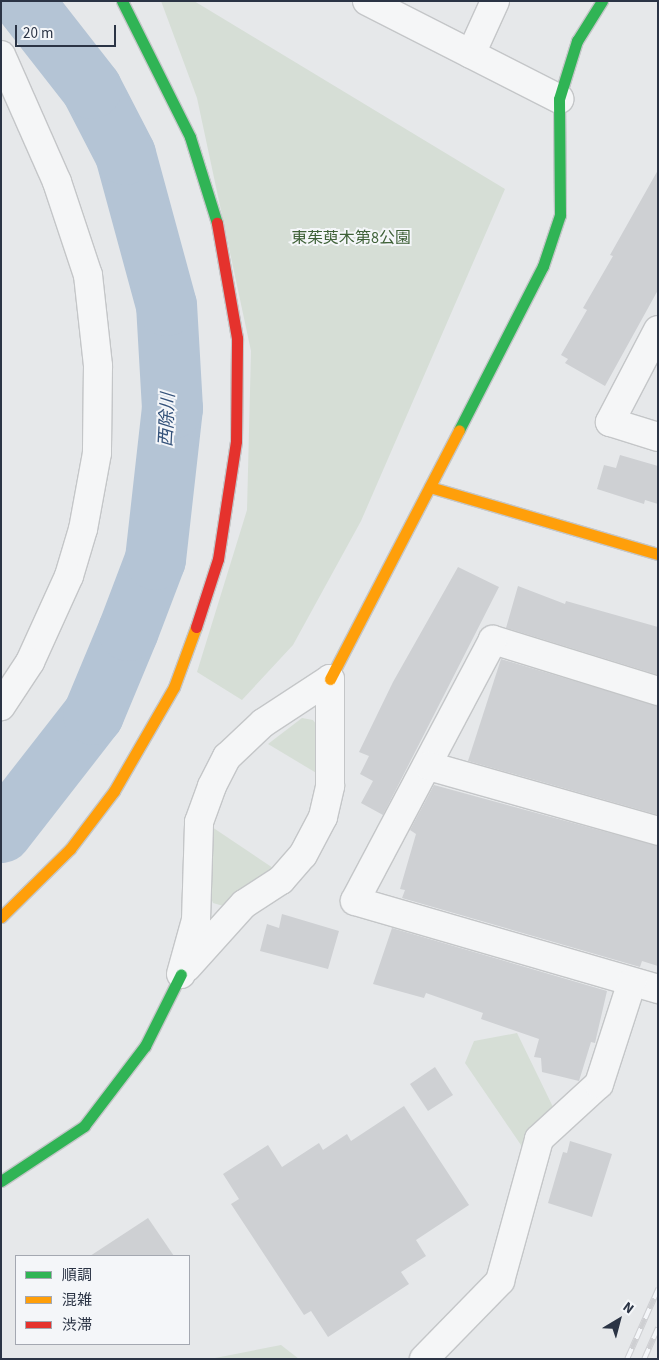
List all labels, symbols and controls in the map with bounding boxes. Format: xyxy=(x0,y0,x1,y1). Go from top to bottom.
scale bar xyxy=(18,15,119,47)
text: 20 m xyxy=(23,23,53,44)
park label: 東茱萸木第8公園 xyxy=(291,228,411,248)
water label: 西除川 xyxy=(156,392,180,448)
legend xyxy=(15,1255,190,1345)
text: 順調 xyxy=(62,1265,92,1286)
text: 混雑 xyxy=(62,1290,92,1311)
north arrow xyxy=(594,1295,644,1345)
text: N xyxy=(618,1297,638,1319)
text: 渋滞 xyxy=(62,1315,92,1336)

